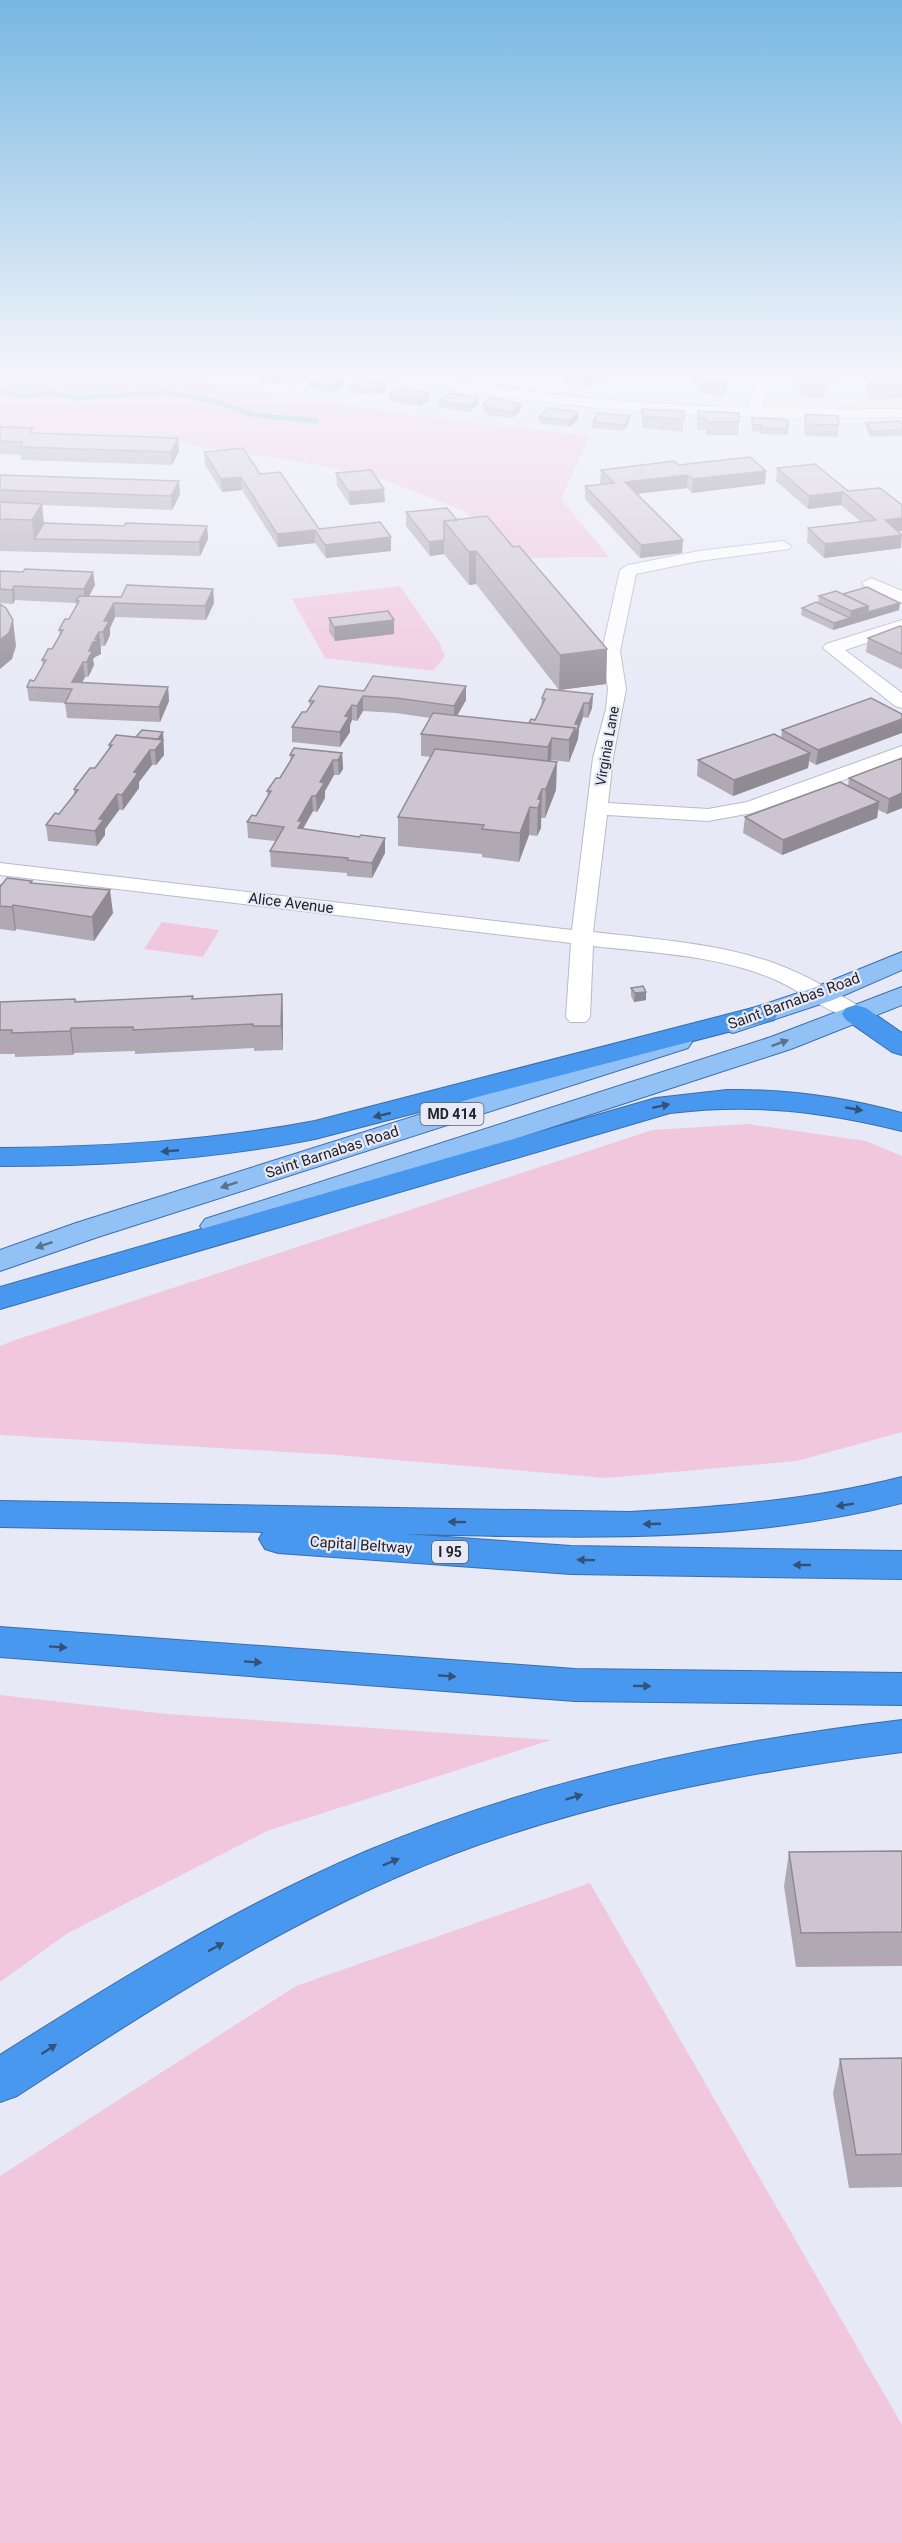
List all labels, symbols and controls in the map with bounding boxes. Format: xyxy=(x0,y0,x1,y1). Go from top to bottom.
street label: Virginia Lane xyxy=(592,705,622,787)
street label: Alice Avenue xyxy=(247,889,335,917)
street label: Saint Barnabas Road xyxy=(726,969,862,1033)
one-way arrow xyxy=(771,1037,789,1047)
one-way arrow xyxy=(652,1100,670,1110)
road number: MD 414 xyxy=(420,1103,484,1125)
one-way arrow xyxy=(845,1105,864,1114)
one-way arrow xyxy=(373,1111,392,1121)
street label: Saint Barnabas Road xyxy=(263,1122,401,1182)
one-way arrow xyxy=(160,1146,179,1156)
one-way arrow xyxy=(220,1181,238,1190)
one-way arrow xyxy=(35,1241,53,1251)
one-way arrow xyxy=(836,1500,855,1509)
one-way arrow xyxy=(447,1517,466,1526)
one-way arrow xyxy=(642,1519,661,1528)
street label: Capital Beltway xyxy=(309,1532,413,1558)
road number: I 95 xyxy=(432,1541,468,1563)
one-way arrow xyxy=(576,1556,595,1565)
one-way arrow xyxy=(792,1560,811,1570)
one-way arrow xyxy=(49,1642,68,1652)
one-way arrow xyxy=(243,1657,262,1667)
one-way arrow xyxy=(438,1671,457,1681)
one-way arrow xyxy=(632,1681,651,1691)
one-way arrow xyxy=(566,1792,584,1801)
one-way arrow xyxy=(382,1857,400,1867)
one-way arrow xyxy=(207,1942,224,1952)
one-way arrow xyxy=(41,2044,57,2055)

